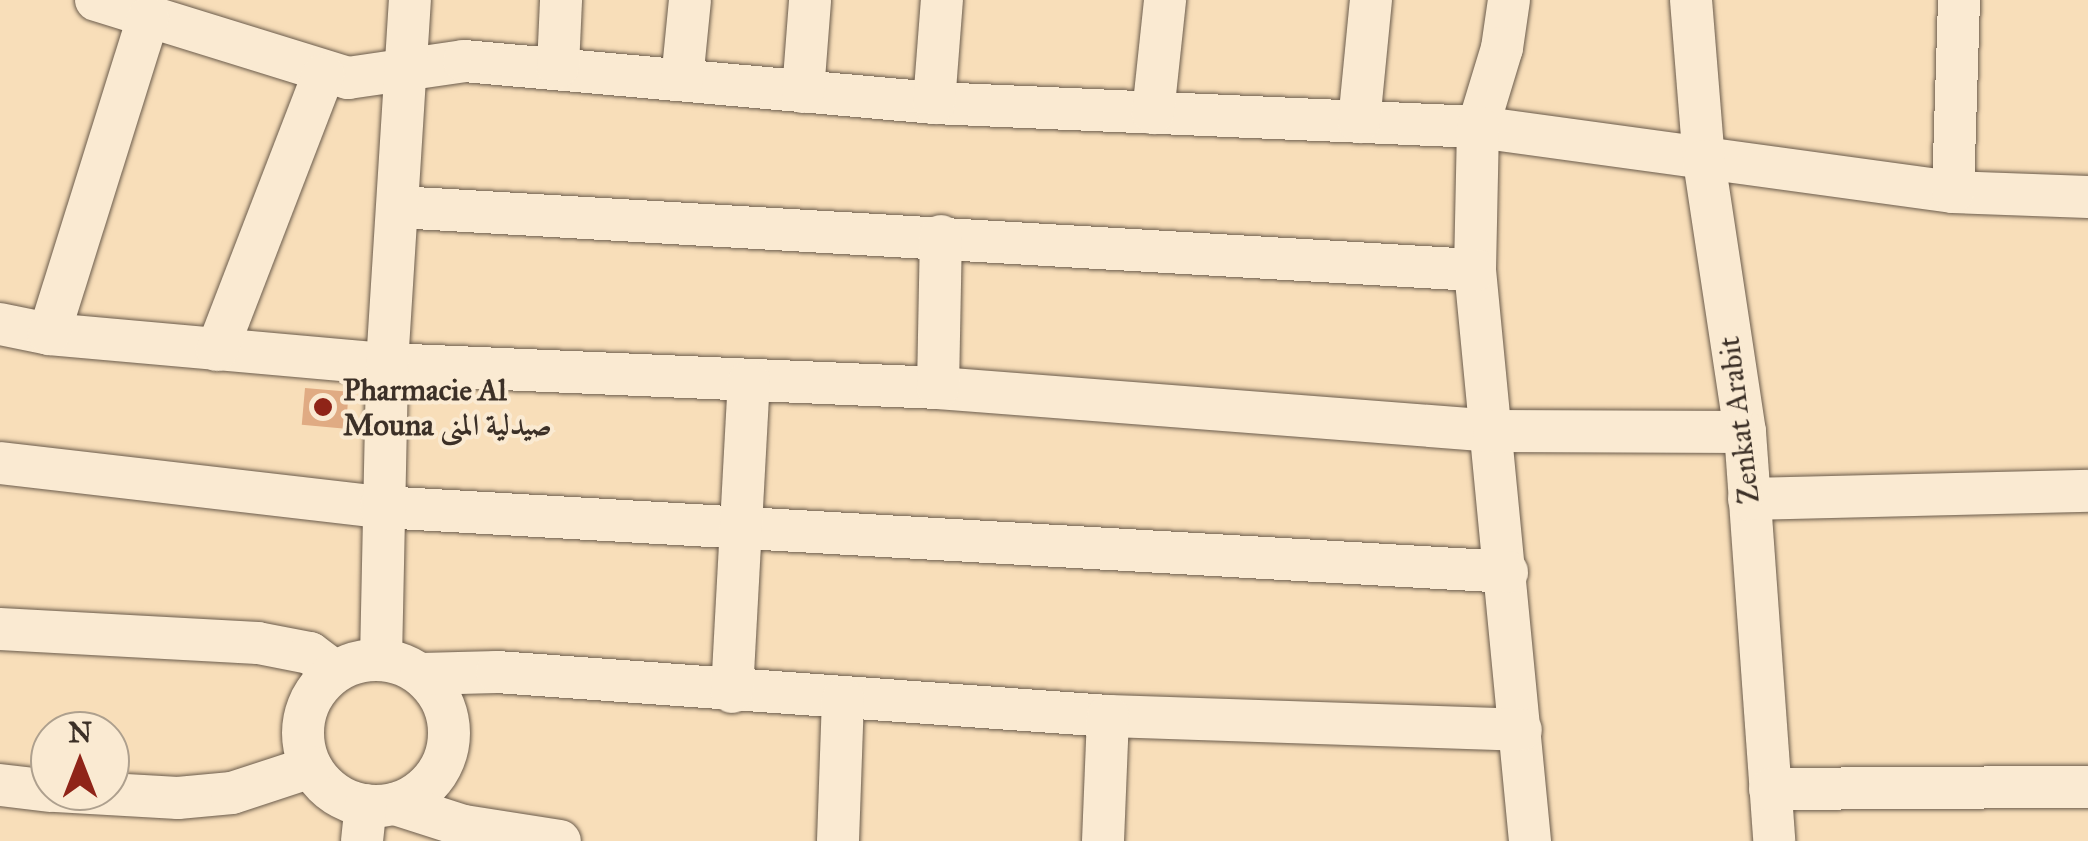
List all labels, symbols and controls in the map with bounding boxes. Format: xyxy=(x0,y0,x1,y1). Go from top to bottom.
street label: Zenkat Arabit xyxy=(1711,334,1767,506)
place label: Pharmacie Al Mouna صيدلية المنى xyxy=(343,372,552,442)
marker: Pharmacie Al Mouna صيدلية المنى xyxy=(312,396,334,418)
north arrow xyxy=(30,711,130,811)
text: N xyxy=(68,715,92,750)

